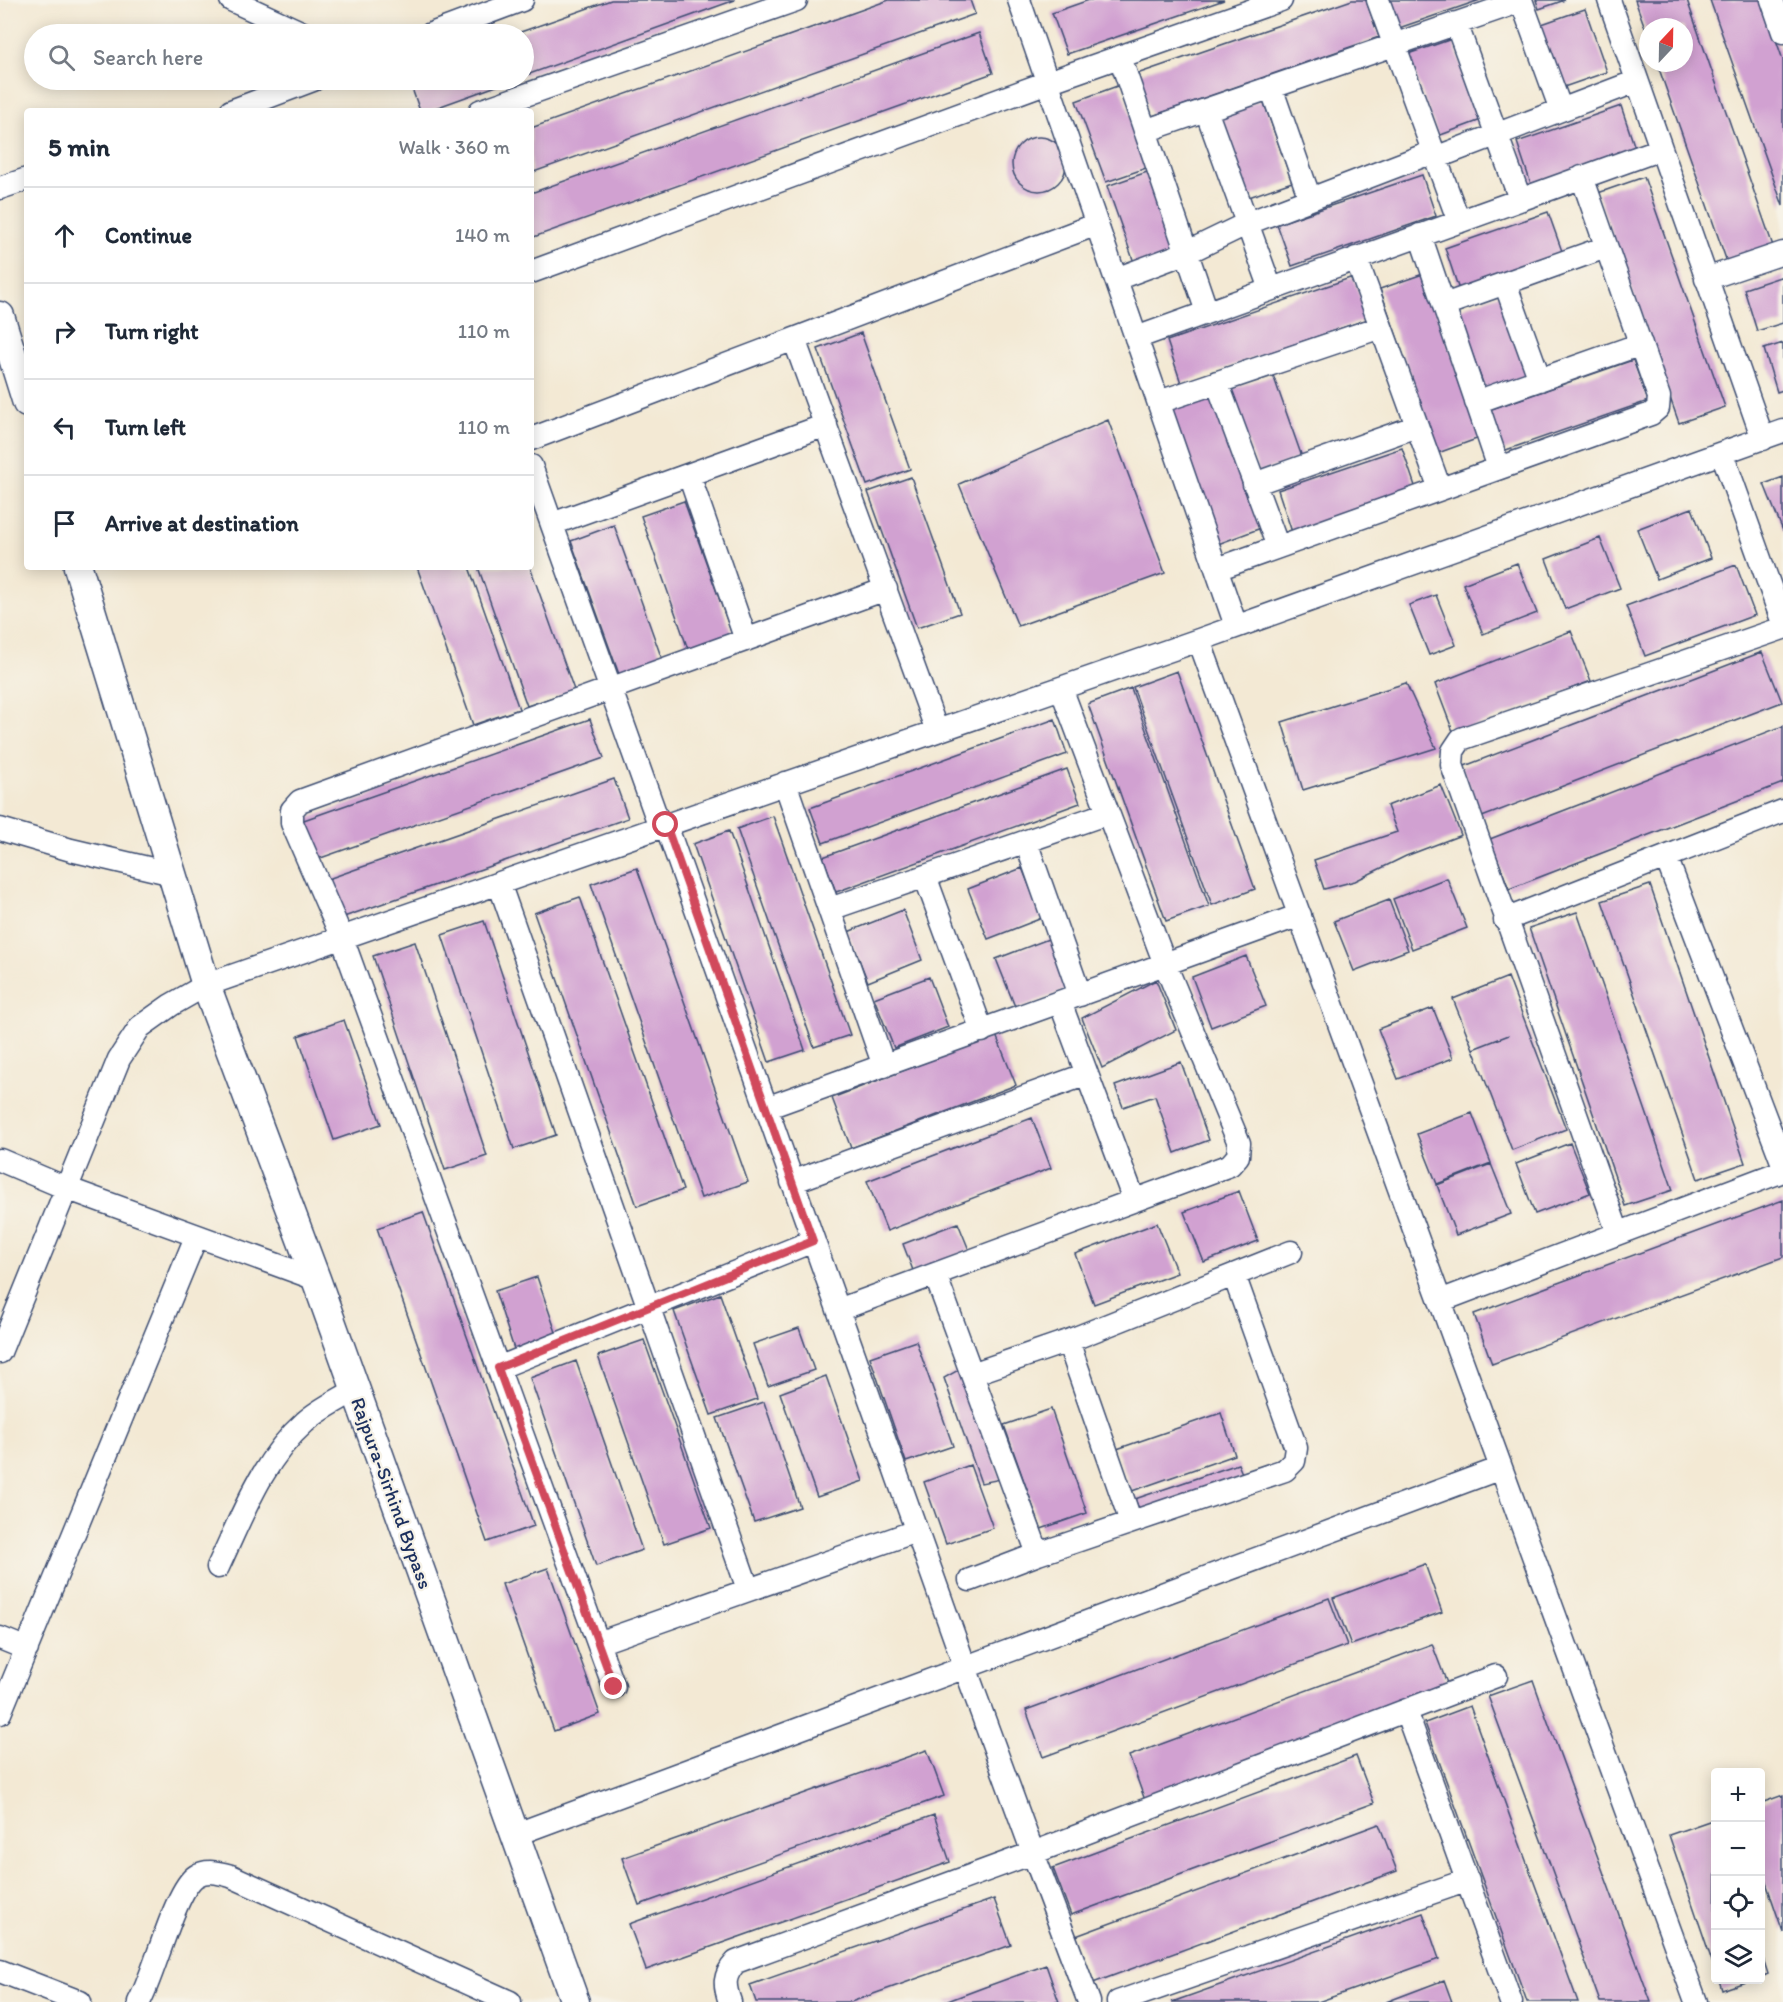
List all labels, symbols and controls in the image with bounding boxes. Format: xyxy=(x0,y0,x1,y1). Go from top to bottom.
north arrow xyxy=(1639,18,1693,72)
search box xyxy=(24,24,534,90)
icon: search xyxy=(45,41,78,74)
text: Search here xyxy=(93,44,203,71)
text: 5 min xyxy=(48,131,110,163)
text: Walk · 360 m xyxy=(398,135,510,159)
icon: ahead xyxy=(48,219,81,252)
text: Continue xyxy=(105,222,192,249)
text: 140 m xyxy=(455,223,510,247)
icon: right xyxy=(48,315,81,348)
text: Turn right xyxy=(105,318,199,345)
text: 110 m xyxy=(458,319,510,343)
icon: left xyxy=(48,411,81,444)
text: Turn left xyxy=(105,414,186,441)
text: 110 m xyxy=(458,415,510,439)
icon: arrive xyxy=(48,507,81,540)
text: Arrive at destination xyxy=(105,510,299,537)
route start xyxy=(652,811,678,837)
street label: Rajpura-Sirhind Bypass xyxy=(346,1394,438,1592)
route end xyxy=(600,1673,626,1699)
map controls xyxy=(1711,1768,1765,1984)
button: + xyxy=(1711,1768,1765,1822)
button: − xyxy=(1711,1822,1765,1876)
button: locate xyxy=(1711,1876,1765,1930)
button: layers xyxy=(1711,1930,1765,1984)

